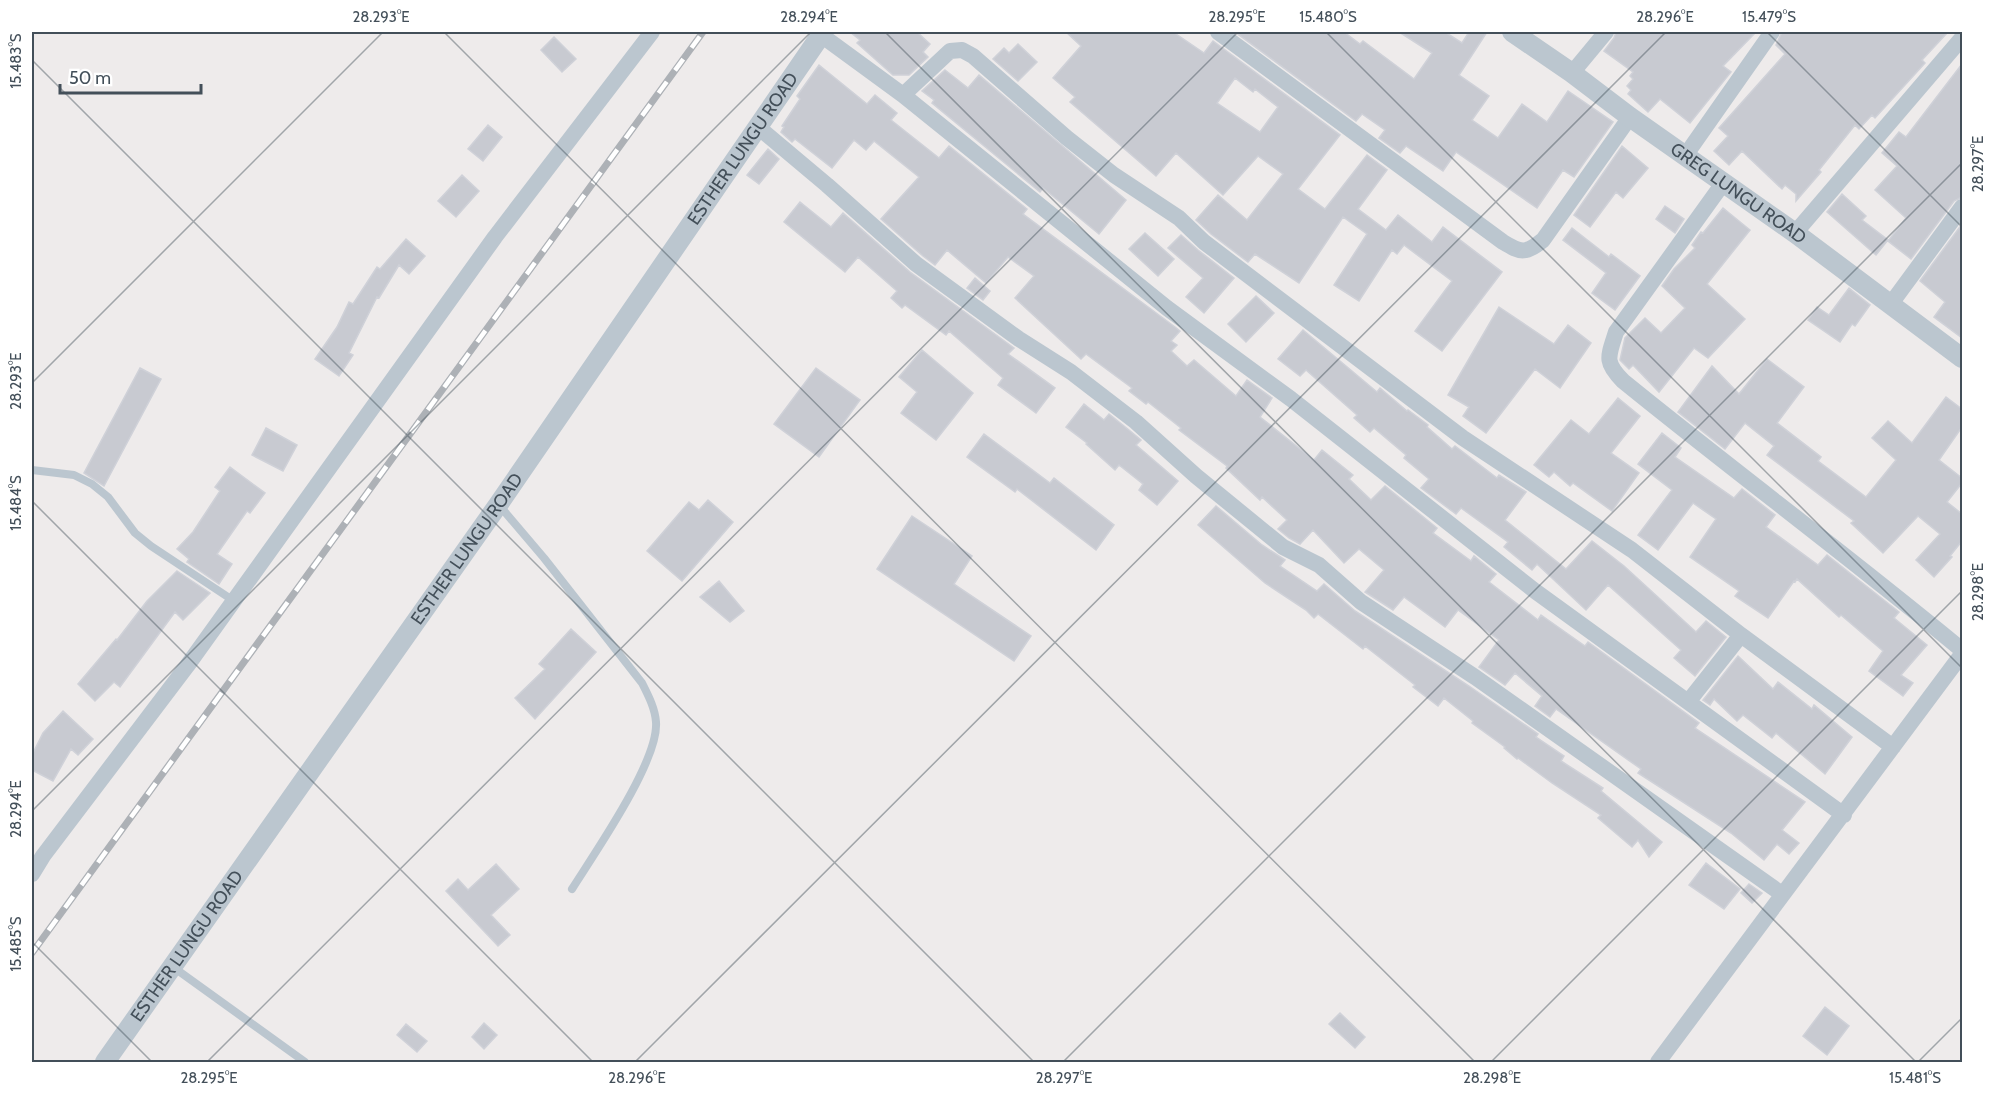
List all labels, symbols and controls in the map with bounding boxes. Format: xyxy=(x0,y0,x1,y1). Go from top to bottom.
text: 28.293°E xyxy=(352,8,410,26)
text: 28.294°E xyxy=(780,8,838,26)
text: 28.295°E xyxy=(1208,8,1266,26)
text: 15.480°S xyxy=(1299,8,1357,26)
text: 28.296°E xyxy=(1636,8,1694,26)
text: 15.479°S xyxy=(1742,8,1796,26)
text: 15.483°S xyxy=(7,33,25,89)
scale bar xyxy=(60,57,201,95)
text: 50 m xyxy=(69,67,111,89)
street label: ESTHER LUNGU ROAD xyxy=(683,68,803,229)
text: 28.297°E xyxy=(1969,136,1987,192)
street label: GREG LUNGU ROAD xyxy=(1666,138,1811,249)
text: 28.293°E xyxy=(7,352,25,410)
street label: ESTHER LUNGU ROAD xyxy=(406,469,528,629)
text: 15.484°S xyxy=(7,475,25,531)
text: 28.298°E xyxy=(1969,563,1987,621)
text: 28.294°E xyxy=(7,780,25,838)
street label: ESTHER LUNGU ROAD xyxy=(126,866,248,1026)
text: 15.485°S xyxy=(7,916,25,972)
text: 28.295°E xyxy=(180,1069,238,1087)
text: 28.296°E xyxy=(608,1069,666,1087)
text: 28.297°E xyxy=(1036,1069,1092,1087)
text: 28.298°E xyxy=(1463,1069,1521,1087)
text: 15.481°S xyxy=(1889,1069,1941,1087)

